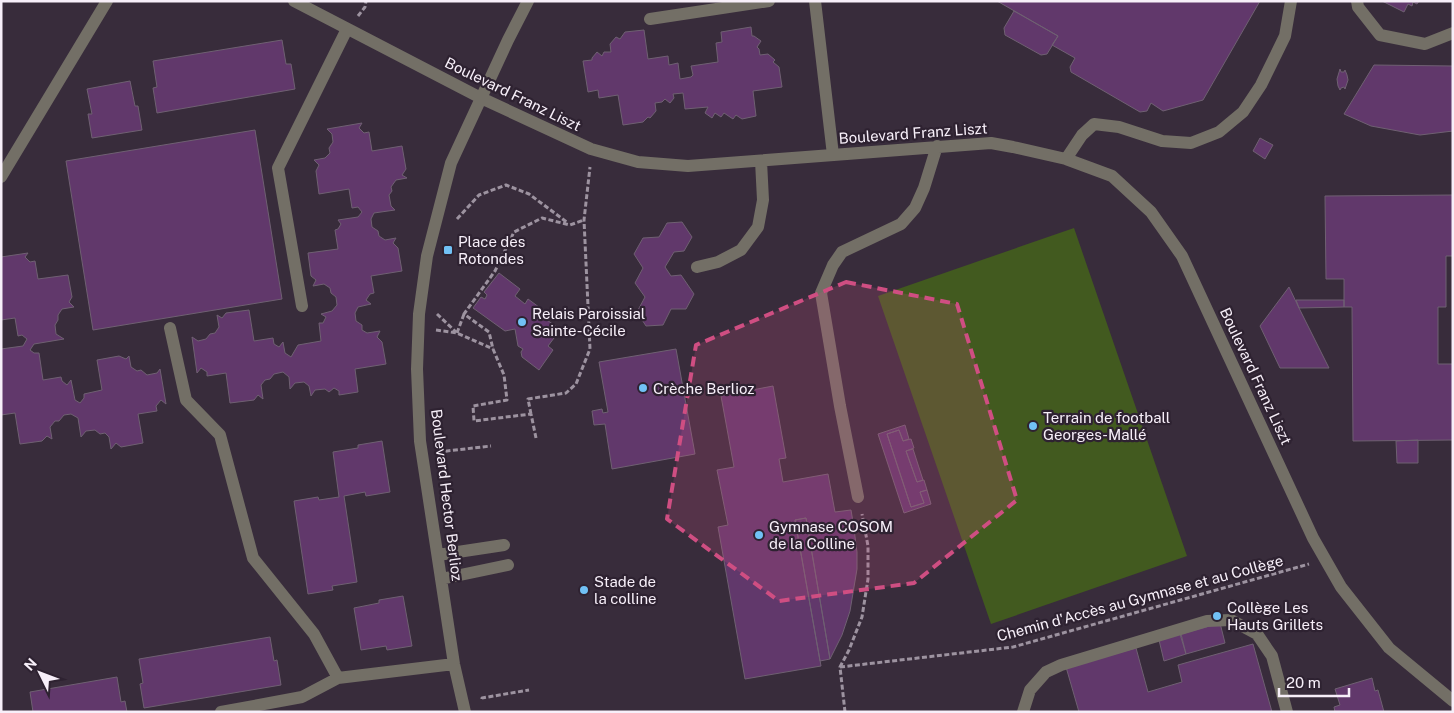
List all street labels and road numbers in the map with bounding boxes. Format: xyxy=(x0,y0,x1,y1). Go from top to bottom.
street label: Boulevard Franz Liszt xyxy=(442,54,584,134)
street label: Boulevard Franz Liszt xyxy=(838,119,988,147)
street label: Boulevard Franz Liszt xyxy=(1217,305,1295,447)
street label: Boulevard Hector Berlioz xyxy=(428,408,466,582)
street label: Chemin d'Accès au Gymnase et au Collège xyxy=(995,552,1285,644)

